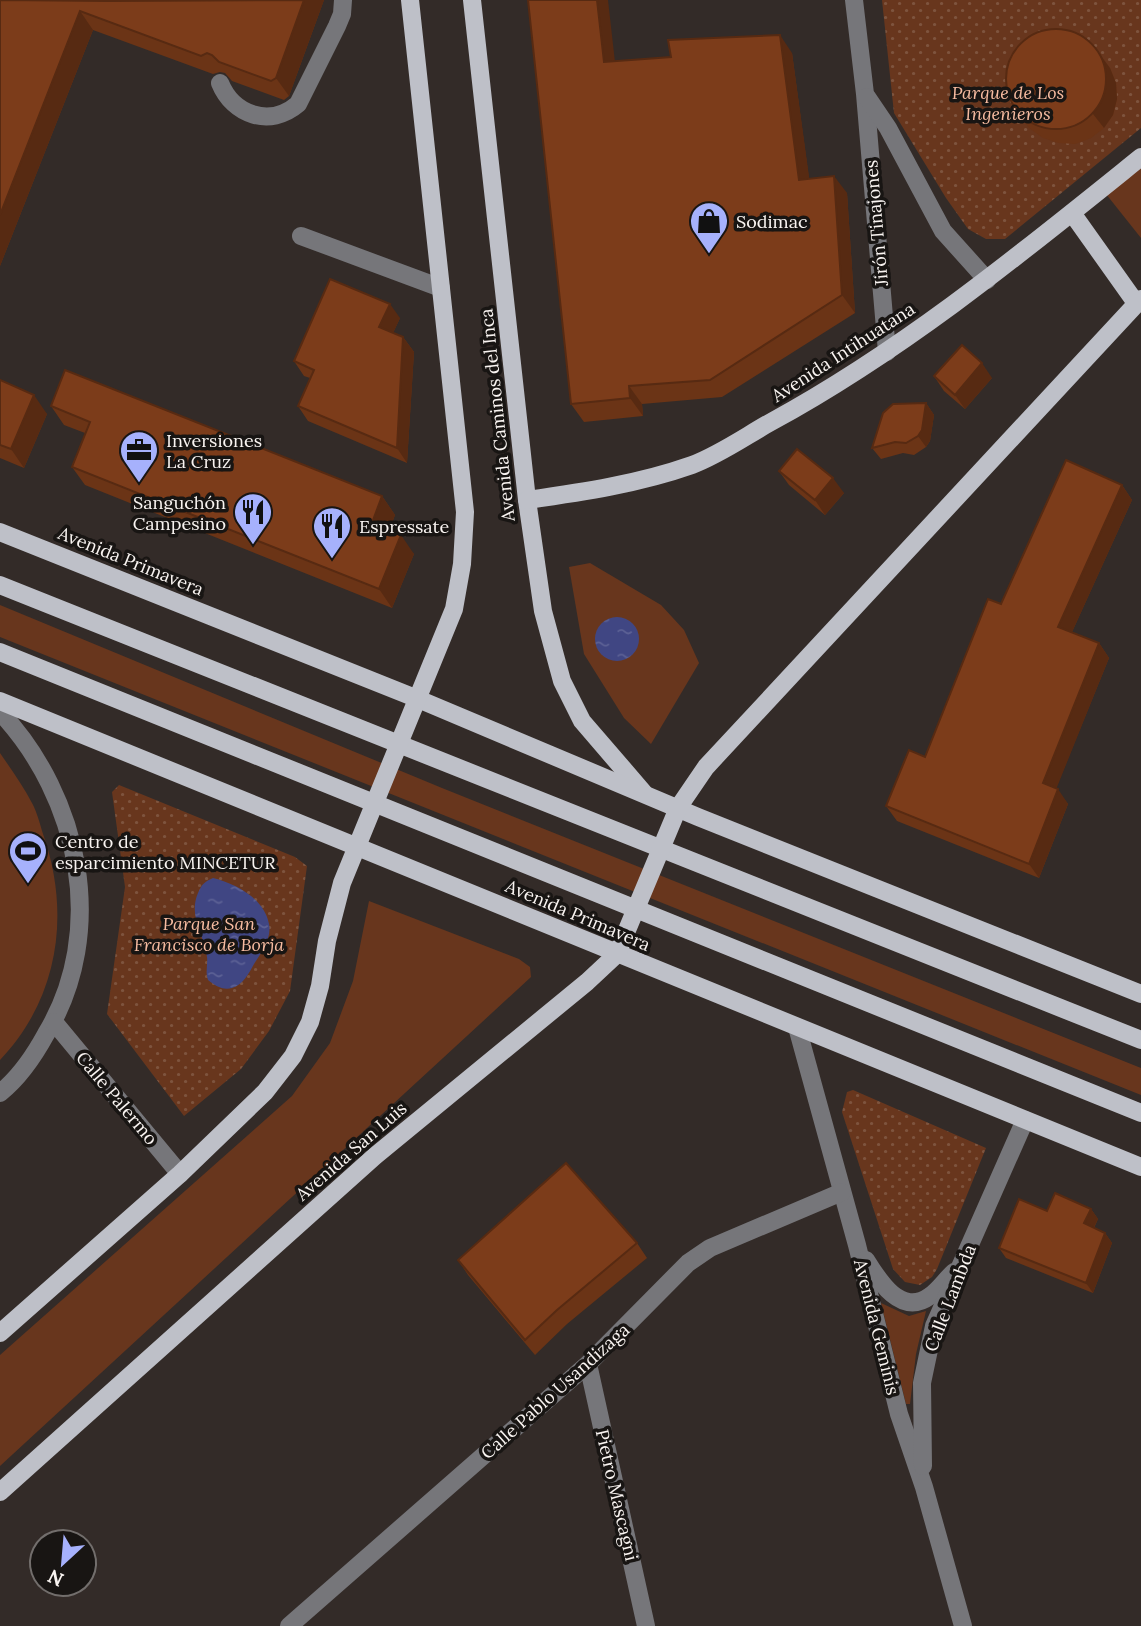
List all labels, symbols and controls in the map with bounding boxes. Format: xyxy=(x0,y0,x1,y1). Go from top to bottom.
park label: Parque de Los Ingenieros xyxy=(952,81,1064,125)
street label: Jirón Tinajones xyxy=(859,159,893,288)
shop icon: Sodimac xyxy=(688,200,730,255)
place label: Sodimac xyxy=(736,210,808,233)
street label: Avenida Intihuatana xyxy=(766,297,919,407)
street label: Avenida Caminos del Inca xyxy=(474,307,520,524)
office icon: Inversiones La Cruz xyxy=(118,429,160,484)
place label: Inversiones La Cruz xyxy=(166,429,262,473)
place label: Sanguchón Campesino xyxy=(133,491,226,535)
restaurant icon: Sanguchón Campesino xyxy=(232,491,274,546)
restaurant icon: Espressate xyxy=(311,505,353,560)
place label: Espressate xyxy=(359,515,449,538)
street label: Avenida Primavera xyxy=(54,521,207,601)
sports icon: Centro de esparcimiento MINCETUR xyxy=(7,830,49,885)
place label: Centro de esparcimiento MINCETUR xyxy=(55,830,276,874)
street label: Avenida Primavera xyxy=(501,874,654,956)
park label: Parque San Francisco de Borja xyxy=(134,912,284,956)
street label: Calle Palermo xyxy=(71,1046,163,1150)
street label: Avenida San Luis xyxy=(290,1096,411,1206)
street label: Calle Lambda xyxy=(919,1241,981,1355)
street label: Avenida Geminis xyxy=(849,1256,905,1397)
street label: Calle Pablo Usandizaga xyxy=(476,1318,634,1464)
street label: Pietro Mascagni xyxy=(591,1427,643,1563)
north arrow xyxy=(28,1528,98,1598)
text: N xyxy=(43,1564,67,1592)

